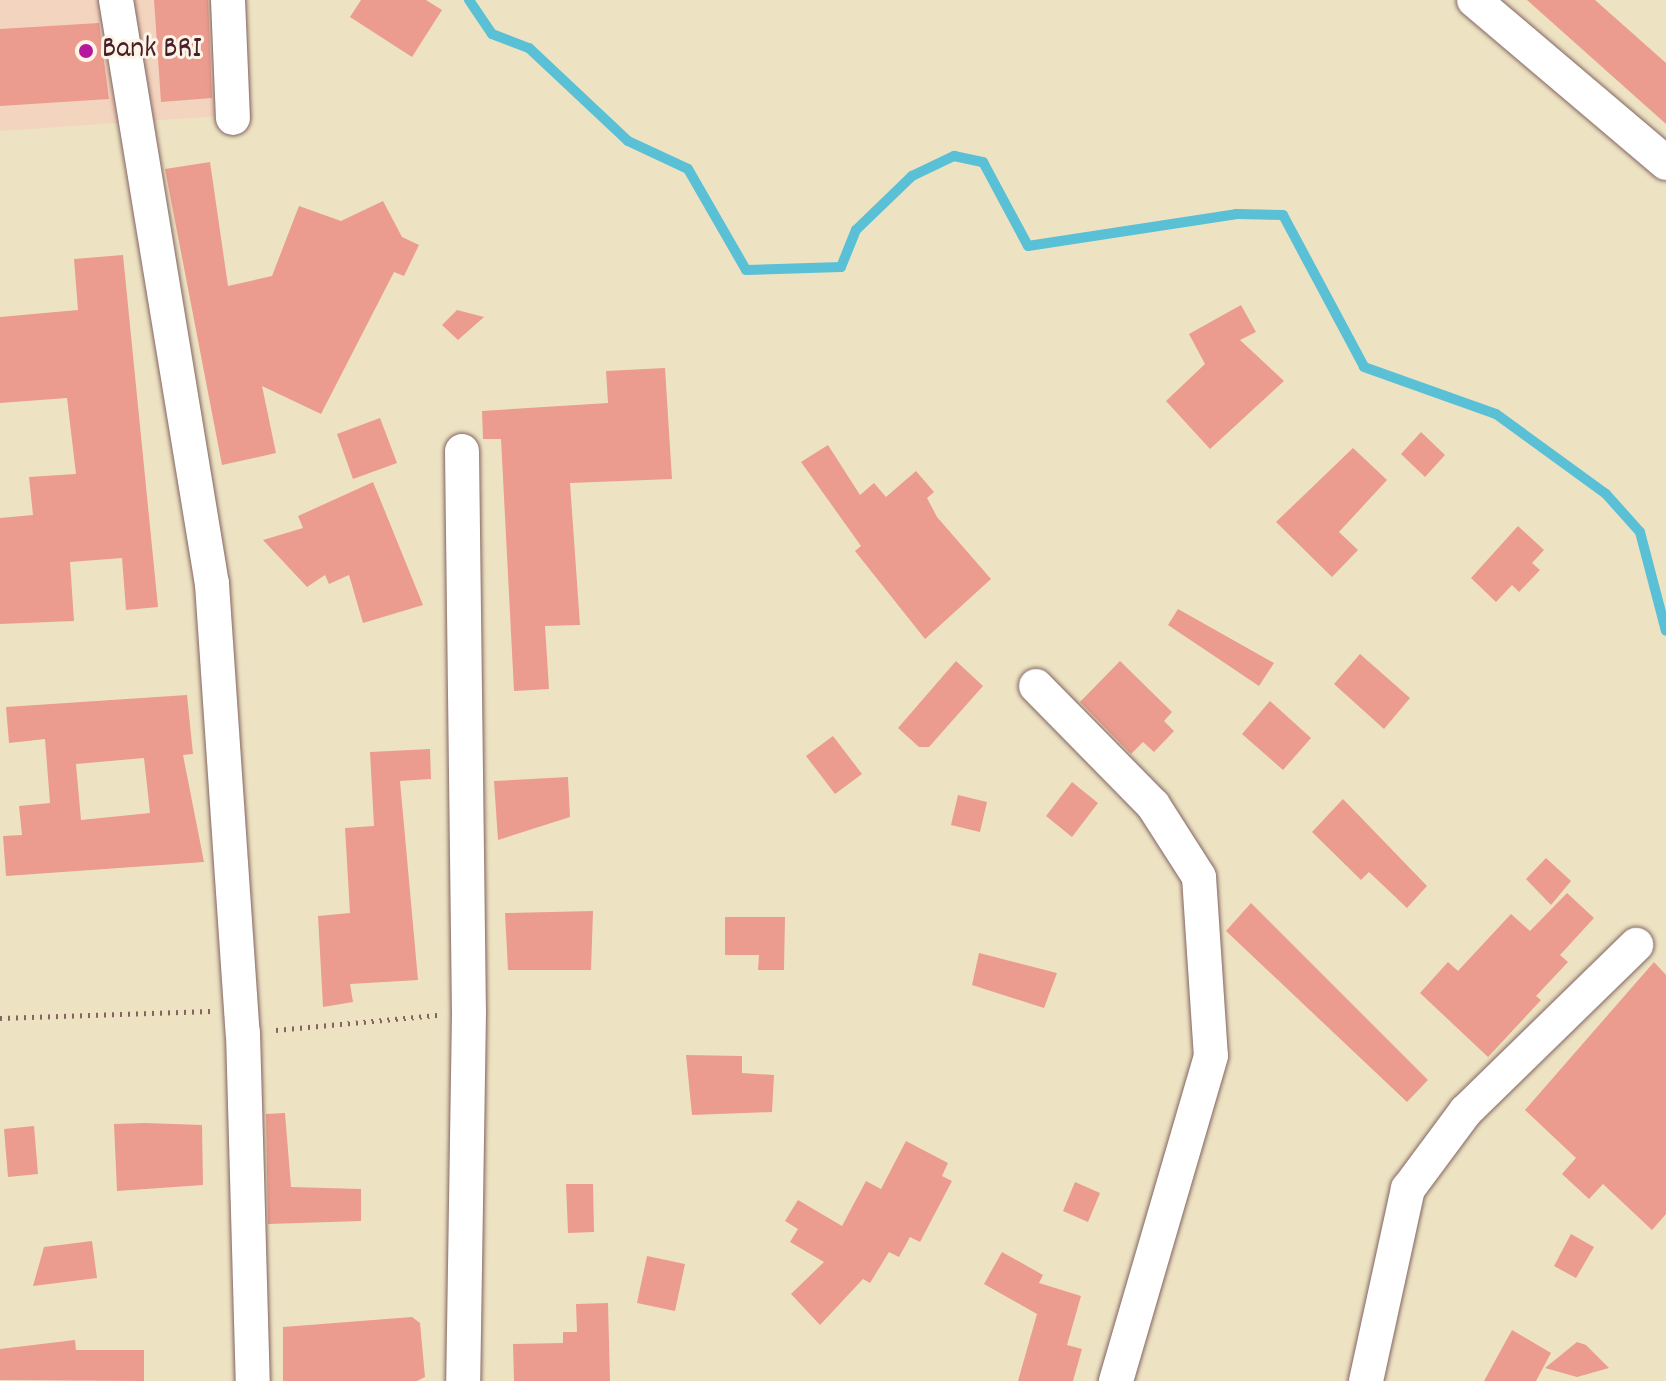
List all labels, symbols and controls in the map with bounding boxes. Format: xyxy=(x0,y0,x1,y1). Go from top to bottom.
place label: Bank BRI xyxy=(102,33,201,69)
marker: Bank BRI xyxy=(77,42,95,60)

